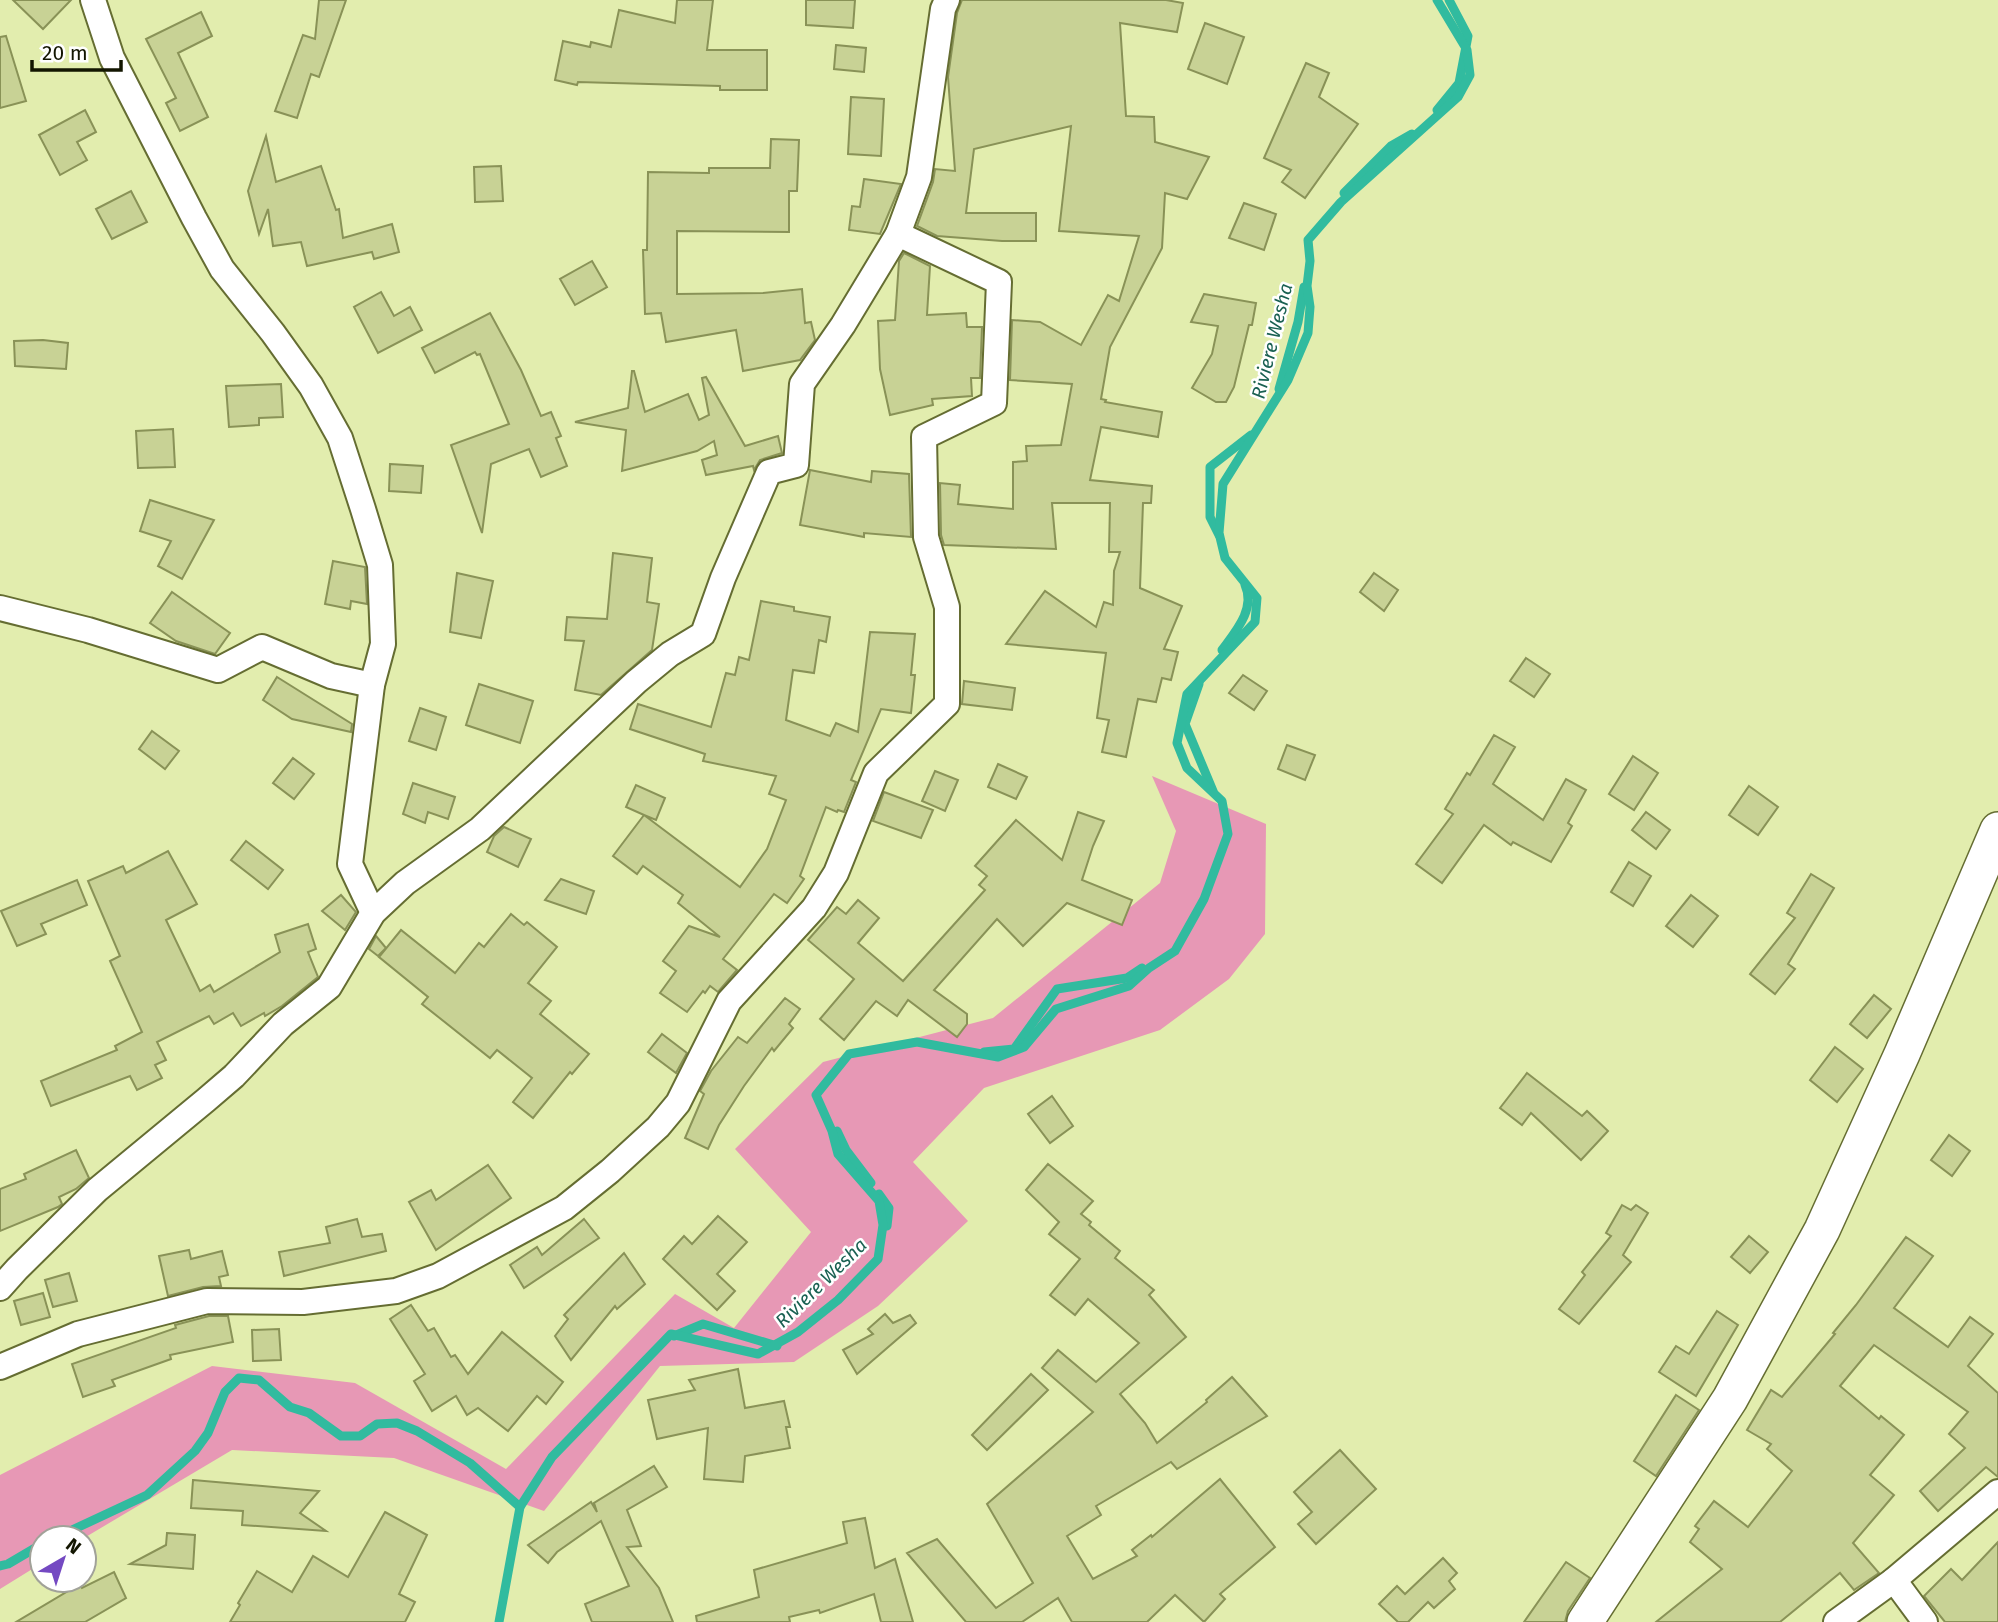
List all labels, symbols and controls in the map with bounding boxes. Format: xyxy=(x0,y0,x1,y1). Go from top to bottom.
scale bar xyxy=(32,28,121,72)
text: 20 m xyxy=(42,40,88,66)
water label: Riviere Wesha xyxy=(1247,281,1297,401)
water label: Riviere Wesha xyxy=(770,1234,872,1332)
north arrow xyxy=(28,1524,98,1594)
text: N xyxy=(61,1533,86,1559)

